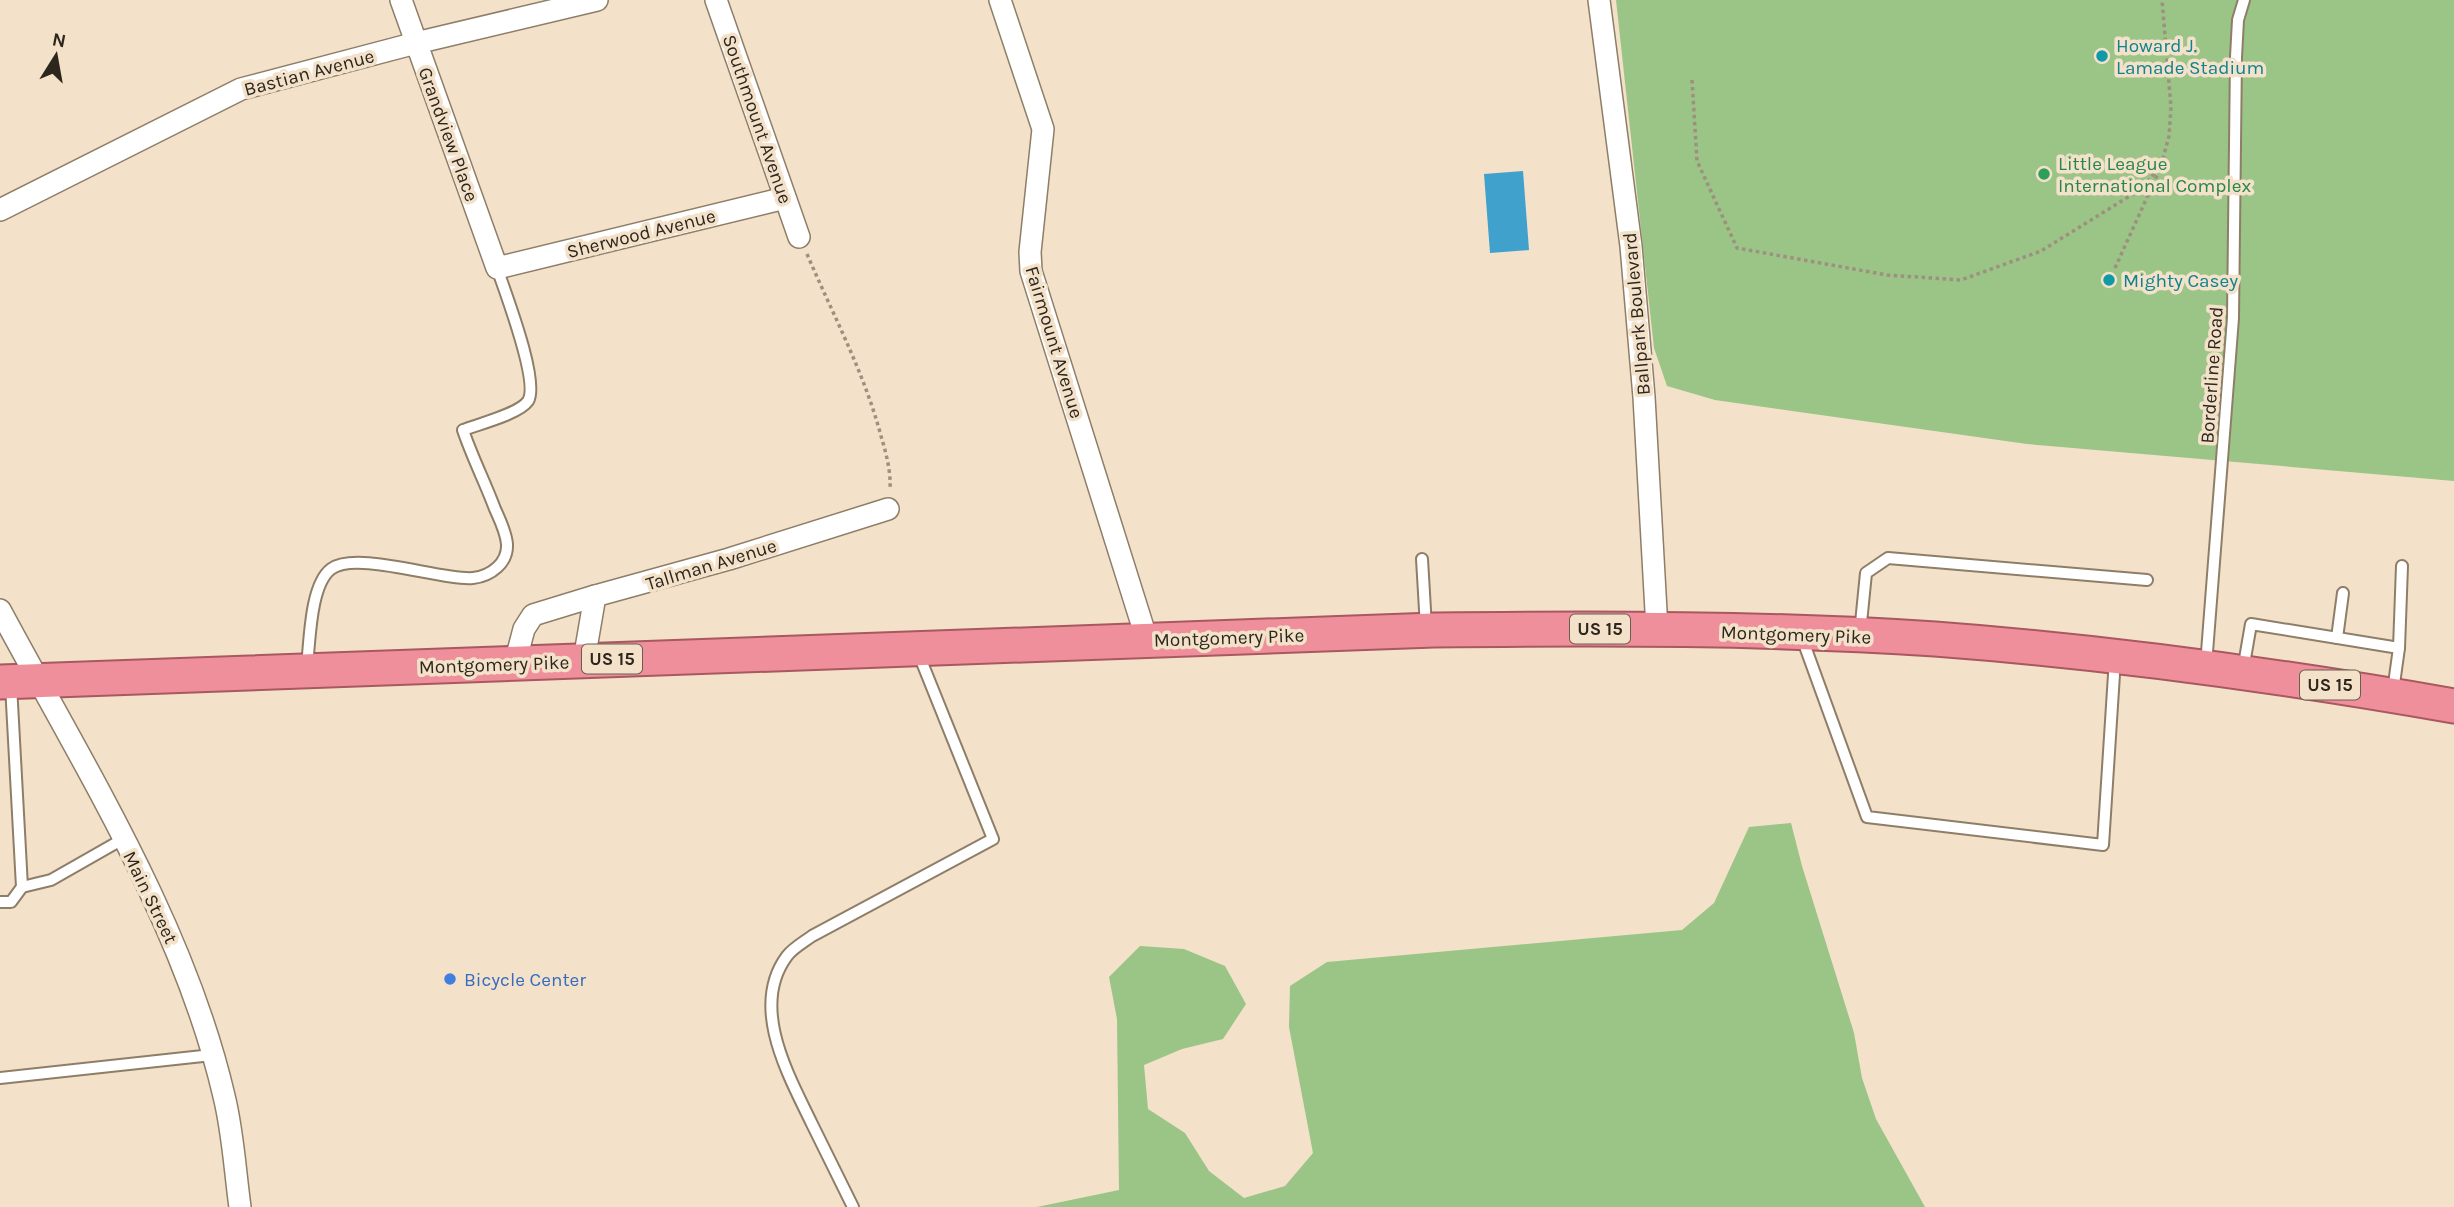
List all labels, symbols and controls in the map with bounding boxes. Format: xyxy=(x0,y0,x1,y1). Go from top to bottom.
north arrow xyxy=(21,21,91,91)
text: N xyxy=(50,28,68,52)
street label: Southmount Avenue xyxy=(718,32,796,207)
place label: Howard J. Lamade Stadium xyxy=(2116,35,2264,79)
street label: Bastian Avenue xyxy=(242,45,377,101)
marker: Howard J. Lamade Stadium xyxy=(2094,48,2110,64)
street label: Grandview Place xyxy=(414,64,483,205)
place label: Little League International Complex xyxy=(2058,153,2251,197)
marker: Little League International Complex xyxy=(2036,166,2052,182)
street label: Sherwood Avenue xyxy=(565,205,718,263)
street label: Ballpark Boulevard xyxy=(1619,232,1655,396)
street label: Fairmount Avenue xyxy=(1020,264,1088,421)
place label: Mighty Casey xyxy=(2123,270,2238,292)
marker: Mighty Casey xyxy=(2101,272,2117,288)
street label: Borderline Road xyxy=(2196,306,2228,444)
street label: Tallman Avenue xyxy=(643,535,779,595)
road number: US 15 xyxy=(1570,614,1630,644)
street label: Montgomery Pike xyxy=(1720,621,1872,649)
street label: Montgomery Pike xyxy=(1153,624,1305,652)
road number: US 15 xyxy=(582,644,642,674)
street label: Montgomery Pike xyxy=(418,651,570,679)
road number: US 15 xyxy=(2300,670,2360,700)
street label: Main Street xyxy=(118,848,182,947)
place label: Bicycle Center xyxy=(464,969,586,991)
marker: Bicycle Center xyxy=(442,971,458,987)

